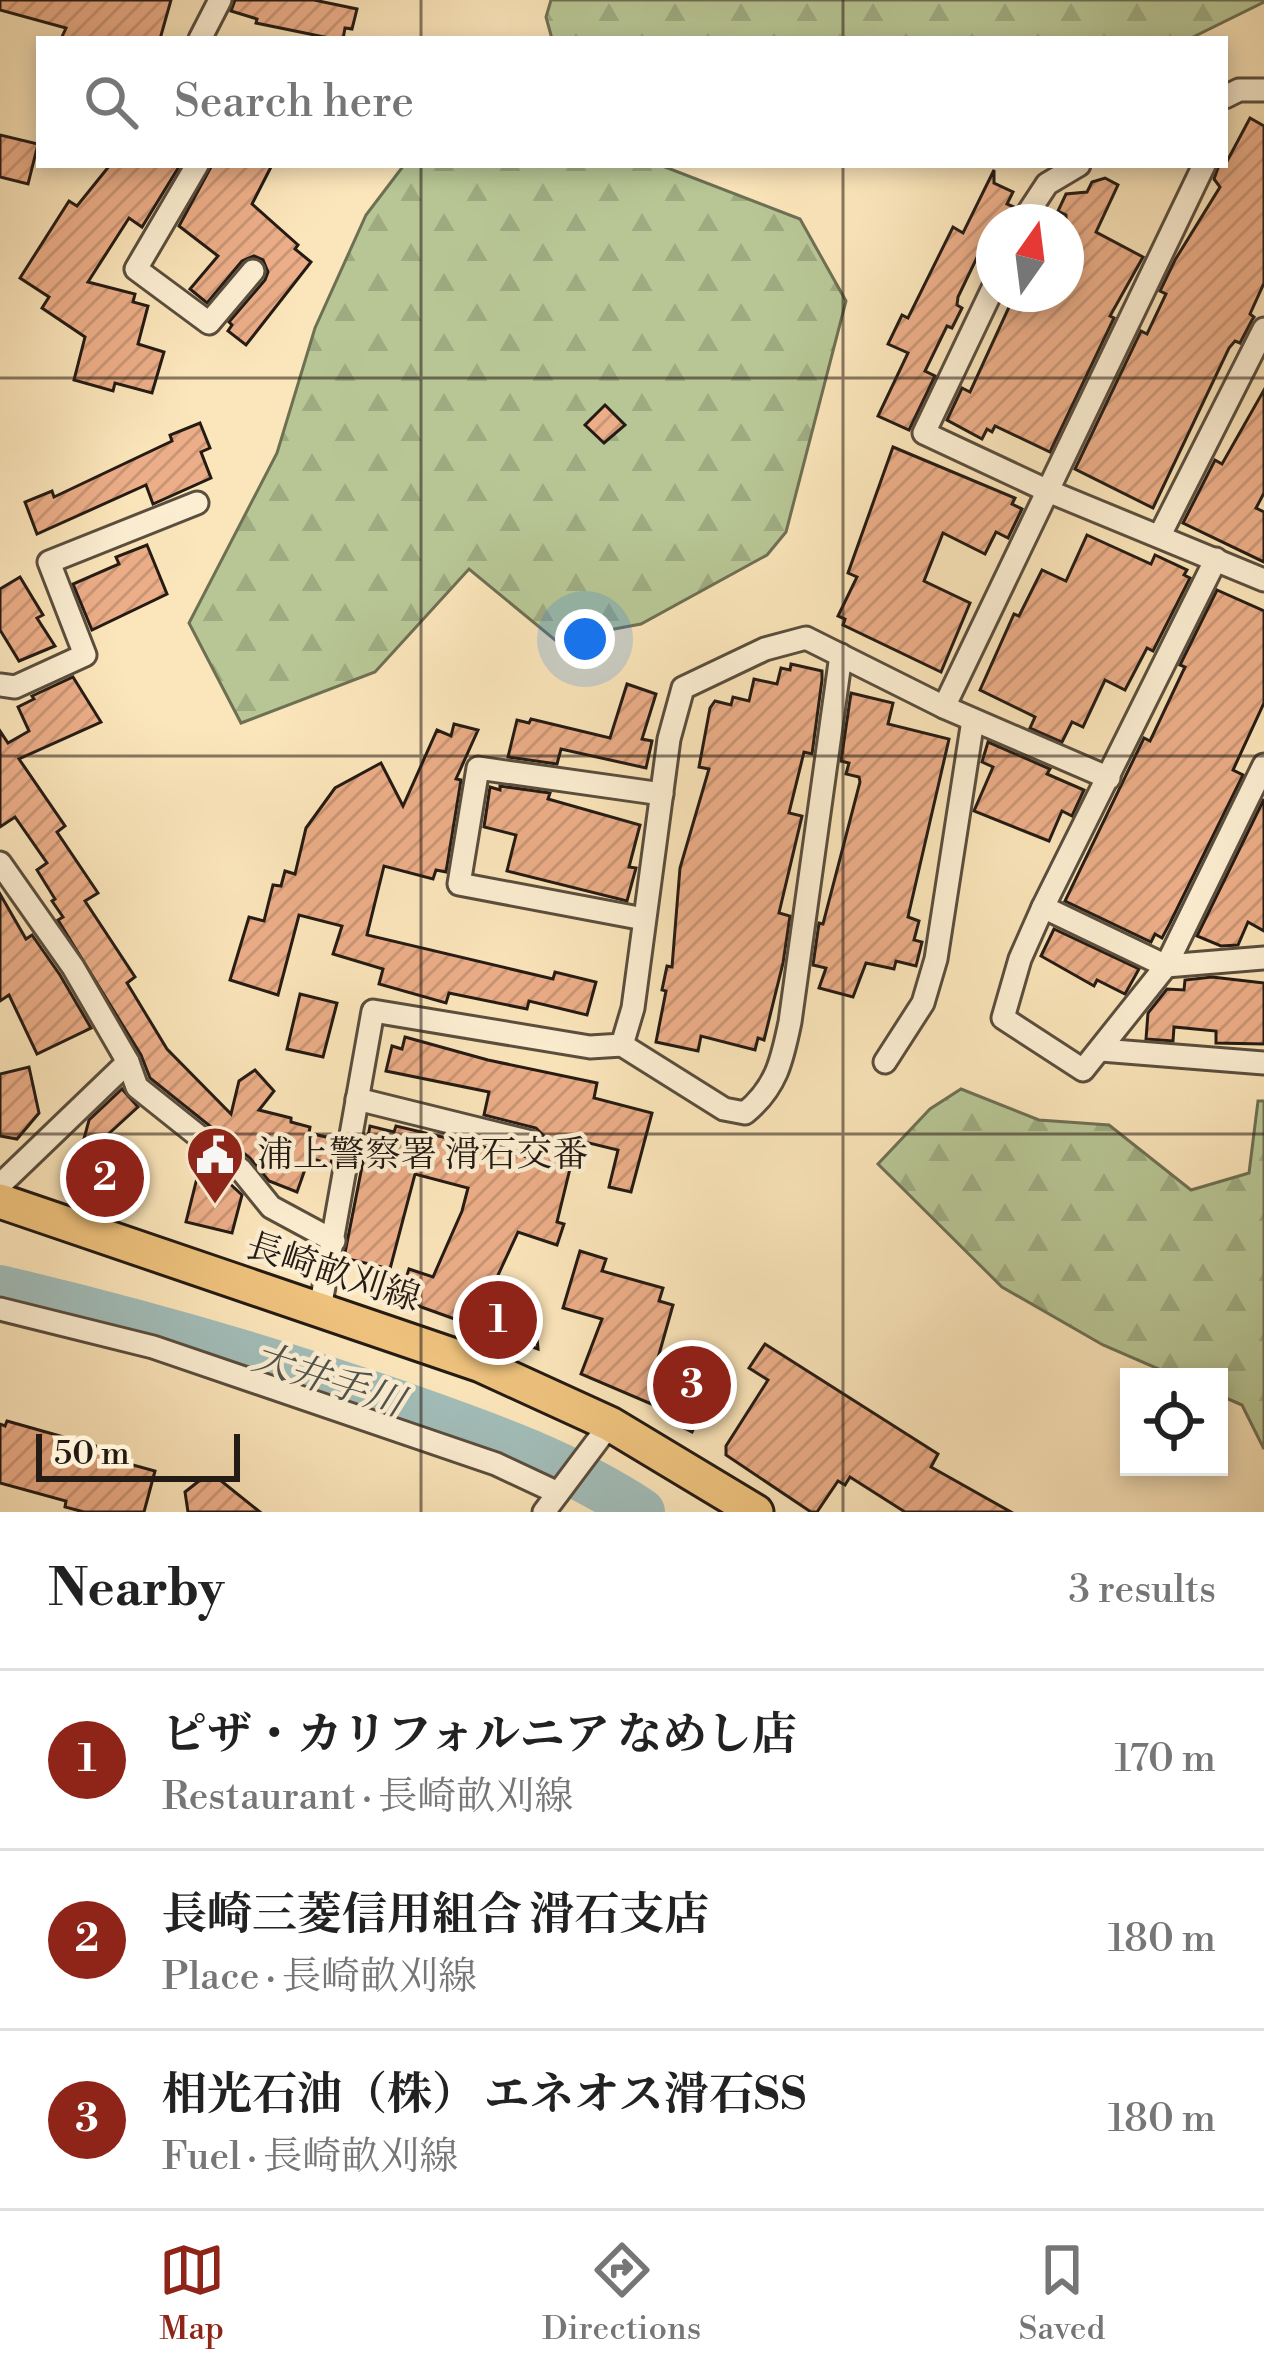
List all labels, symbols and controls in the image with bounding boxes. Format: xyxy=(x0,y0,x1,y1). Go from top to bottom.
search box xyxy=(36,36,1228,168)
icon: search xyxy=(78,69,144,135)
text: Search here xyxy=(174,74,414,131)
north arrow xyxy=(976,204,1084,312)
your location xyxy=(555,609,615,669)
public building icon: 浦上警察署 滑石交番 xyxy=(184,1124,246,1206)
pin: 2 xyxy=(66,1133,144,1223)
place label: 浦上警察署 滑石交番 xyxy=(257,1133,588,1178)
street label: 長崎畝刈線 xyxy=(240,1224,426,1322)
pin: 1 xyxy=(459,1275,537,1365)
water label: 大井手川 xyxy=(246,1334,414,1430)
pin: 3 xyxy=(653,1340,731,1430)
map controls xyxy=(1120,1368,1228,1476)
button: locate xyxy=(1120,1368,1228,1476)
scale bar xyxy=(36,1428,240,1481)
text: 50 m xyxy=(54,1434,130,1475)
text: Nearby xyxy=(48,1558,224,1622)
text: 3 results xyxy=(1068,1566,1216,1615)
text: ピザ・カリフォルニア なめし店 xyxy=(162,1707,797,1764)
text: 1 xyxy=(78,1735,96,1784)
text: 170 m xyxy=(1114,1735,1216,1784)
text: Restaurant · 長崎畝刈線 xyxy=(162,1773,573,1822)
text: 長崎三菱信用組合 滑石支店 xyxy=(162,1887,709,1944)
text: 2 xyxy=(75,1915,99,1964)
text: 180 m xyxy=(1108,1915,1216,1964)
text: Place · 長崎畝刈線 xyxy=(162,1953,477,2002)
text: 相光石油（株） エネオス滑石SS xyxy=(162,2067,806,2124)
text: 3 xyxy=(75,2095,99,2144)
text: 180 m xyxy=(1108,2095,1216,2144)
text: Fuel · 長崎畝刈線 xyxy=(162,2133,458,2182)
tab: Map xyxy=(159,2237,225,2350)
tab: Directions xyxy=(542,2237,701,2350)
tab: Saved xyxy=(1019,2237,1105,2350)

